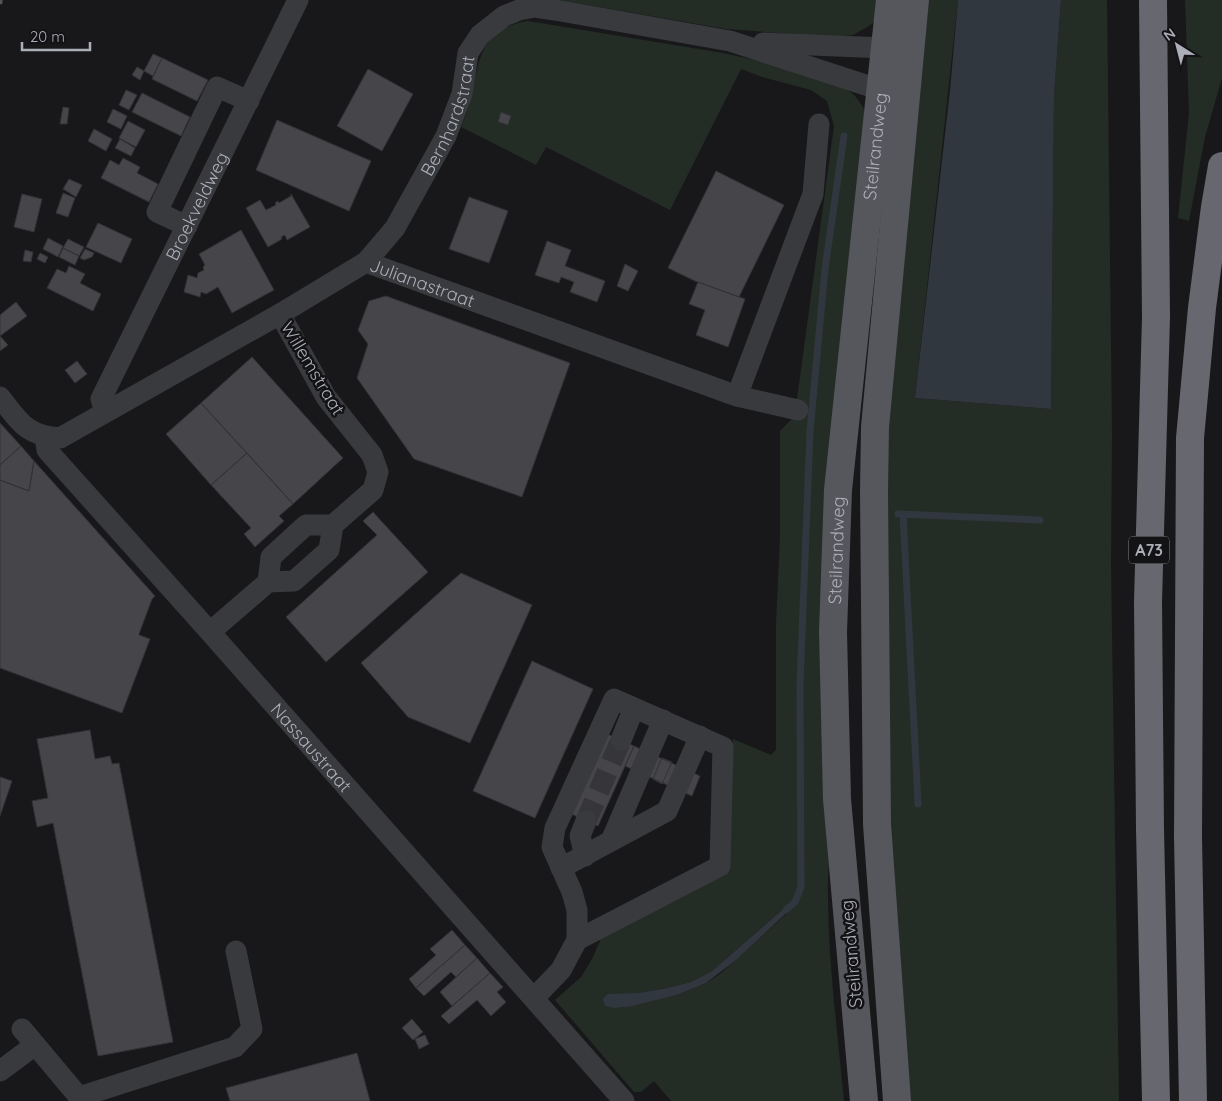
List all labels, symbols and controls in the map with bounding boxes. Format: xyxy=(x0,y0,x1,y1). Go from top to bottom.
scale bar xyxy=(22,20,90,52)
north arrow xyxy=(1152,20,1202,70)
text: N xyxy=(1160,24,1179,45)
text: 20 m xyxy=(30,27,65,46)
street label: Bernhardstraat xyxy=(415,54,479,180)
street label: Steilrandweg xyxy=(857,91,892,201)
street label: Broekveldweg xyxy=(160,148,233,264)
street label: Julianastraat xyxy=(367,253,478,312)
street label: Willemstraat xyxy=(276,317,350,419)
street label: Steilrandweg xyxy=(822,496,849,605)
road number: A73 xyxy=(1129,536,1169,564)
street label: Nassaustraat xyxy=(266,698,357,796)
street label: Steilrandweg xyxy=(835,899,867,1009)

